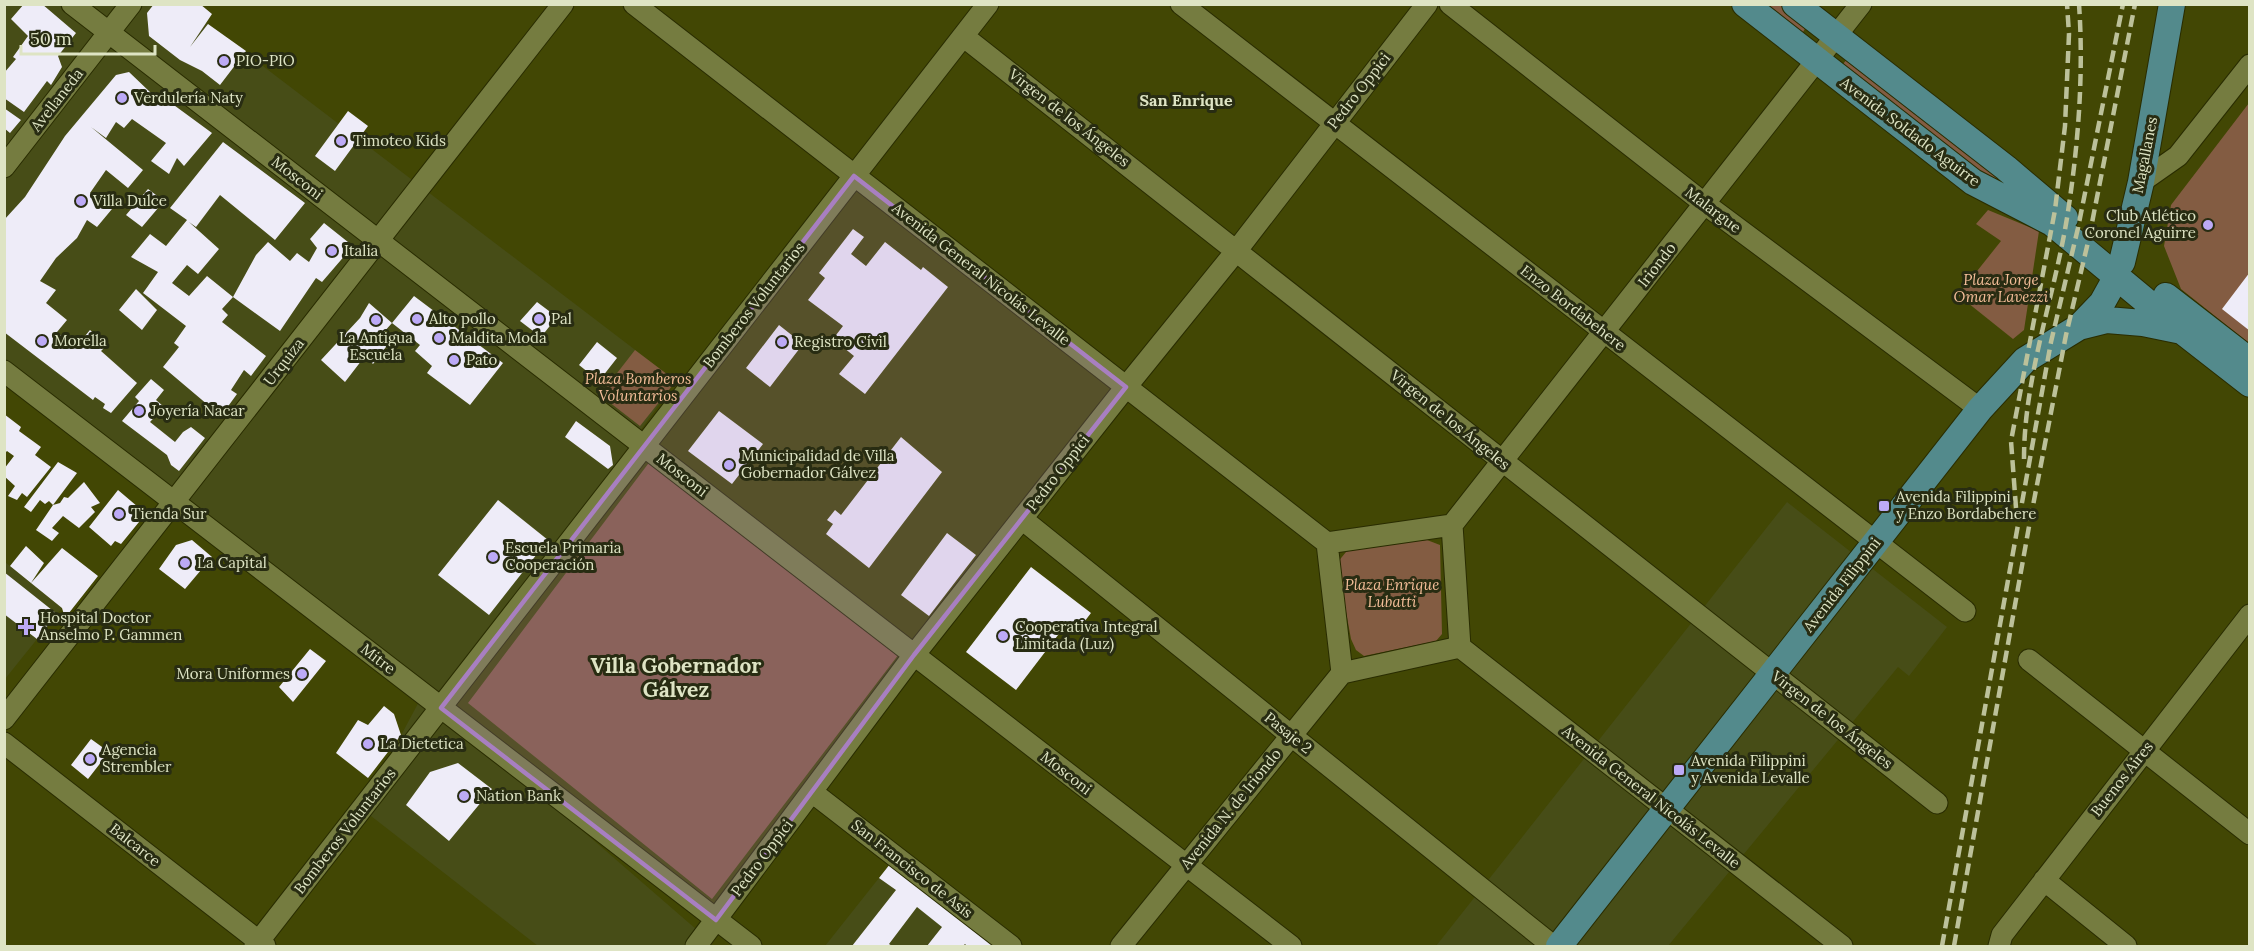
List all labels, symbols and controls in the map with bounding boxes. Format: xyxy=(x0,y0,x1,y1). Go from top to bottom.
scale bar xyxy=(21,18,154,56)
text: 50 m xyxy=(30,27,72,50)
street label: Pedro Oppici xyxy=(1323,49,1394,133)
place label: PIO-PIO xyxy=(236,51,295,70)
marker: PIO-PIO xyxy=(217,54,231,68)
street label: Avellaneda xyxy=(26,64,87,136)
street label: Virgen de los Ángeles xyxy=(1004,64,1134,171)
street label: Avenida Soldado Aguirre xyxy=(1836,72,1984,190)
place label: Verdulería Naty xyxy=(133,88,243,107)
district label: San Enrique xyxy=(1139,90,1233,110)
marker: Verdulería Naty xyxy=(115,91,129,105)
street label: Magallanes xyxy=(2128,115,2161,195)
place label: Timoteo Kids xyxy=(353,131,446,150)
marker: Timoteo Kids xyxy=(334,134,348,148)
street label: Mosconi xyxy=(268,152,327,203)
street label: Malargue xyxy=(1682,182,1745,237)
place label: Villa Dulce xyxy=(92,191,167,210)
marker: Villa Dulce xyxy=(74,194,88,208)
street label: Avenida General Nicolás Levalle xyxy=(888,198,1074,349)
place label: Club Atlético Coronel Aguirre xyxy=(2084,206,2196,242)
marker: Club Atlético Coronel Aguirre xyxy=(2201,218,2215,232)
street label: Bomberos Voluntarios xyxy=(699,238,809,371)
street label: Iriondo xyxy=(1633,238,1680,291)
place label: Italia xyxy=(344,241,379,260)
marker: Italia xyxy=(325,244,339,258)
street label: Enzo Bordabehere xyxy=(1517,261,1630,355)
park label: Plaza Jorge Omar Lavezzi xyxy=(1954,270,2049,306)
place label: Alto pollo xyxy=(428,309,496,328)
place label: Pal xyxy=(551,309,572,328)
marker: Alto pollo xyxy=(410,312,424,326)
marker: Pal xyxy=(532,312,546,326)
marker: La Antigua Escuela xyxy=(369,313,383,327)
place label: La Antigua Escuela xyxy=(339,328,413,364)
place label: Maldita Moda xyxy=(451,328,547,347)
place label: Morella xyxy=(54,331,107,350)
marker: Maldita Moda xyxy=(432,331,446,345)
place label: Registro Civil xyxy=(794,332,887,351)
marker: Morella xyxy=(35,334,49,348)
street label: Urquiza xyxy=(259,334,308,389)
marker: Registro Civil xyxy=(775,335,789,349)
place label: Pato xyxy=(466,350,497,369)
marker: Pato xyxy=(447,353,461,367)
street label: Virgen de los Ángeles xyxy=(1386,365,1514,474)
park label: Plaza Bomberos Voluntarios xyxy=(585,369,691,405)
place label: Joyería Nacar xyxy=(150,401,245,420)
marker: Joyería Nacar xyxy=(132,404,146,418)
street label: Pedro Oppici xyxy=(1022,431,1093,515)
place label: Municipalidad de Villa Gobernador Gálvez xyxy=(741,446,895,482)
street label: Mosconi xyxy=(653,449,712,500)
marker: Municipalidad de Villa Gobernador Gálvez xyxy=(722,458,736,472)
place label: Avenida Filippini y Enzo Bordabehere xyxy=(1895,487,2036,523)
marker: Avenida Filippini y Enzo Bordabehere xyxy=(1877,499,1891,513)
place label: Tienda Sur xyxy=(131,504,207,523)
marker: Tienda Sur xyxy=(112,507,126,521)
street label: Avenida Filippini xyxy=(1798,534,1884,637)
place label: Escuela Primaria Cooperación xyxy=(505,538,622,574)
marker: Escuela Primaria Cooperación xyxy=(486,550,500,564)
place label: La Capital xyxy=(197,553,267,572)
marker: La Capital xyxy=(178,556,192,570)
park label: Plaza Enrique Lubatti xyxy=(1345,575,1439,611)
place label: Hospital Doctor Anselmo P. Gammen xyxy=(39,608,182,644)
place label: Cooperativa Integral Limitada (Luz) xyxy=(1015,617,1158,654)
marker: Hospital Doctor Anselmo P. Gammen xyxy=(17,618,35,636)
marker: Cooperativa Integral Limitada (Luz) xyxy=(996,629,1010,643)
street label: Mitre xyxy=(357,639,399,678)
district label: Villa Gobernador Gálvez xyxy=(591,652,761,703)
place label: Mora Uniformes xyxy=(176,664,290,683)
street label: Virgen de los Ángeles xyxy=(1767,666,1897,773)
marker: Mora Uniformes xyxy=(295,667,309,681)
street label: Pasaje 2 xyxy=(1261,708,1316,757)
street label: Avenida General Nicolás Levalle xyxy=(1558,721,1744,872)
place label: La Dietetica xyxy=(380,734,464,753)
marker: La Dietetica xyxy=(361,737,375,751)
street label: Buenos Aires xyxy=(2086,737,2157,820)
place label: Agencia Strembler xyxy=(101,740,172,776)
street label: Avenida N. de Iriondo xyxy=(1175,744,1285,874)
street label: Mosconi xyxy=(1037,747,1096,798)
place label: Avenida Filippini y Avenida Levalle xyxy=(1690,751,1810,787)
marker: Agencia Strembler xyxy=(83,752,97,766)
marker: Avenida Filippini y Avenida Levalle xyxy=(1672,763,1686,777)
street label: Bomberos Voluntarios xyxy=(290,764,400,897)
place label: Nation Bank xyxy=(476,786,561,805)
marker: Nation Bank xyxy=(457,789,471,803)
street label: San Francisco de Asis xyxy=(848,815,977,922)
street label: Pedro Oppici xyxy=(727,816,797,900)
street label: Balcarce xyxy=(106,819,165,870)

